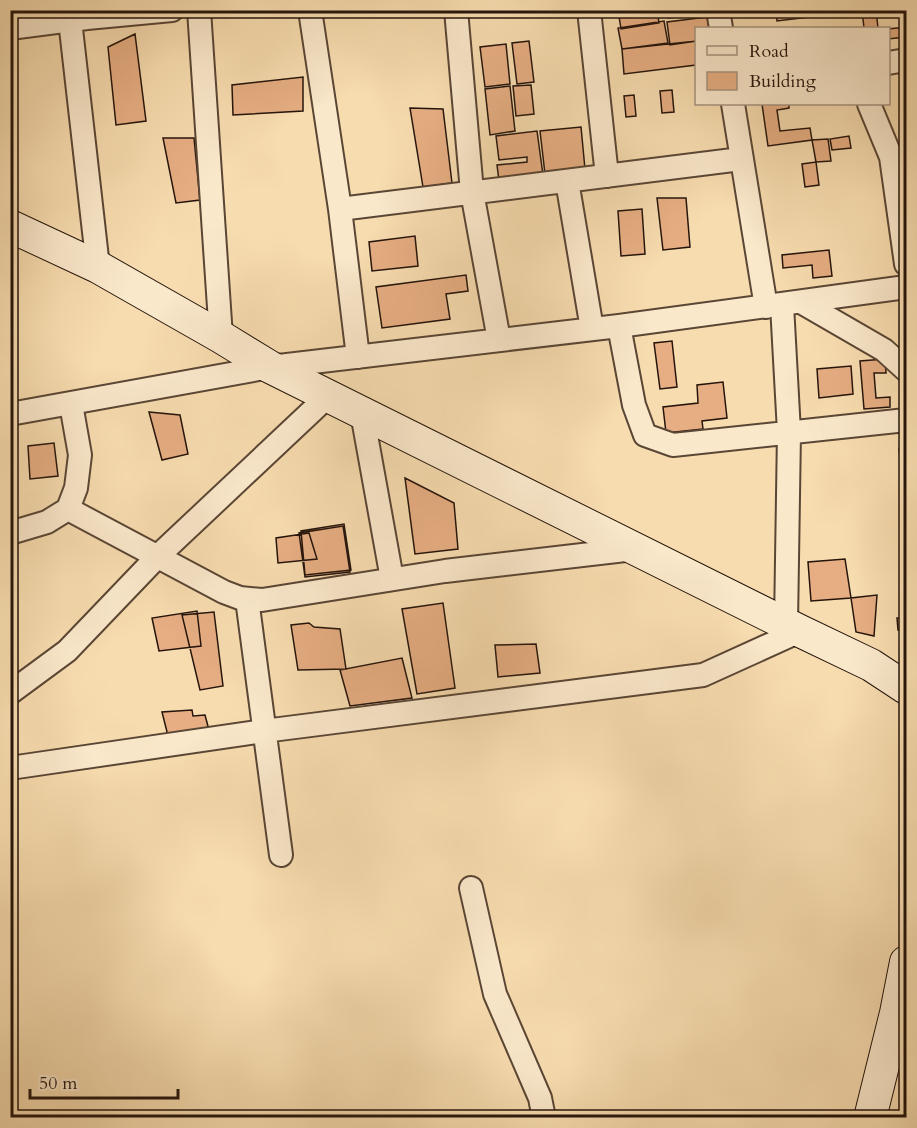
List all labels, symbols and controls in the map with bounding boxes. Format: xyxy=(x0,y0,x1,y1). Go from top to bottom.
legend xyxy=(695,27,890,105)
text: Road xyxy=(749,39,789,64)
text: Building xyxy=(749,69,817,94)
scale bar xyxy=(30,1062,178,1100)
text: 50 m xyxy=(39,1071,78,1096)

